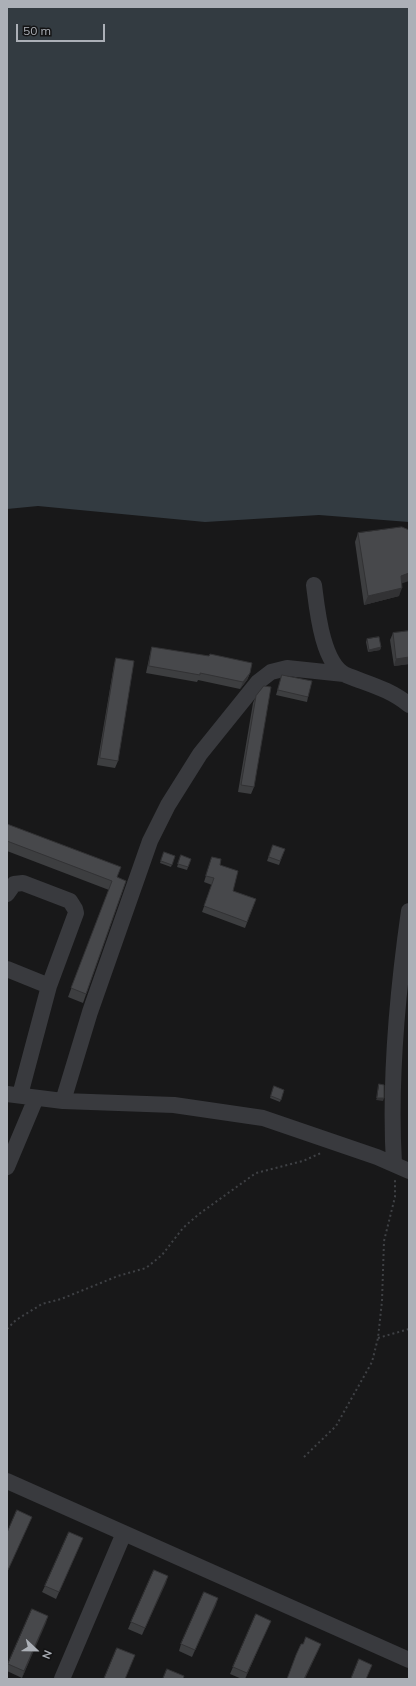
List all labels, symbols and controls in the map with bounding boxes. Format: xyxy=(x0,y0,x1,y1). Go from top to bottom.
scale bar xyxy=(18,16,107,42)
text: 50 m xyxy=(23,23,51,38)
north arrow xyxy=(16,1630,56,1670)
text: N xyxy=(39,1648,55,1661)

